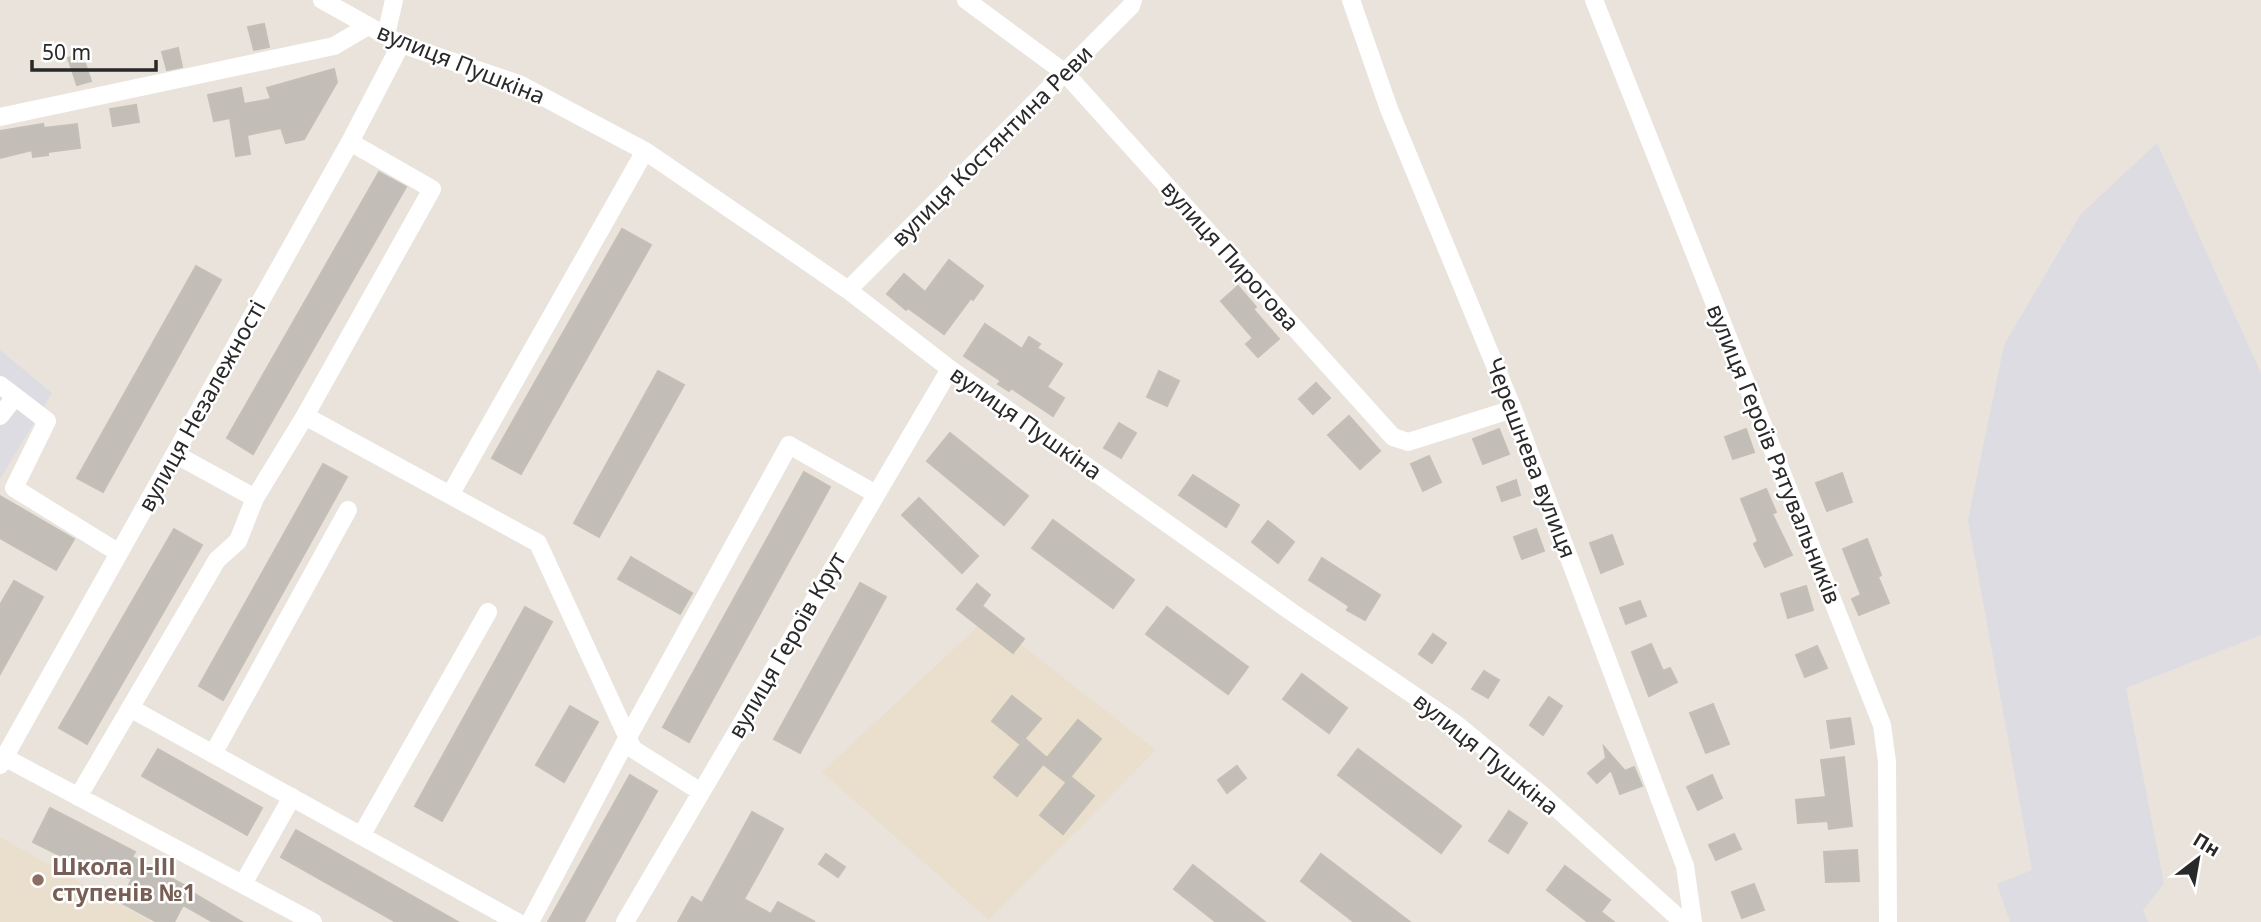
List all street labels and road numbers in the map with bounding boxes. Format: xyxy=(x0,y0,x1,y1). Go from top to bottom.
street label: вулиця Пушкіна xyxy=(373,15,550,111)
street label: вулиця Костянтина Реви xyxy=(883,37,1099,253)
street label: вулиця Пирогова xyxy=(1154,173,1307,338)
street label: вулиця Незалежності xyxy=(130,294,273,517)
street label: вулиця Героїв Рятувальників xyxy=(1700,299,1850,608)
street label: Черешнева вулиця xyxy=(1479,353,1585,562)
street label: вулиця Пушкіна xyxy=(944,358,1109,487)
street label: вулиця Героїв Крут xyxy=(720,545,853,744)
street label: вулиця Пушкіна xyxy=(1407,685,1566,822)

